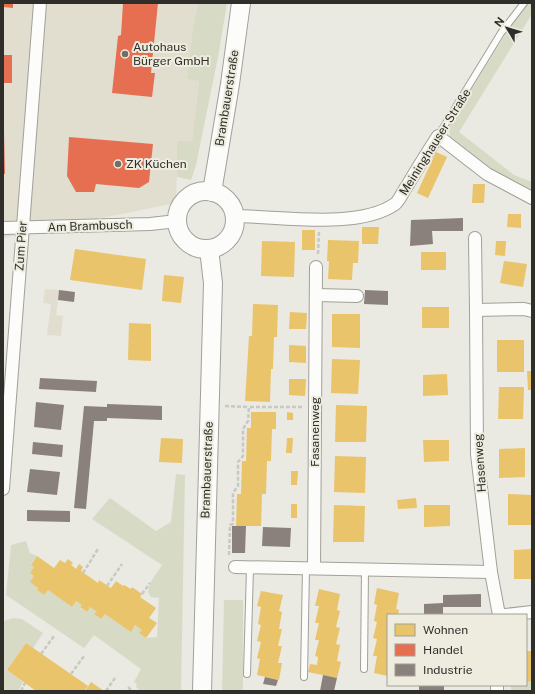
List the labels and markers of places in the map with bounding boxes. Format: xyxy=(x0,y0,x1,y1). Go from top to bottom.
place label: Autohaus Bürger GmbH xyxy=(133,40,210,68)
marker: Autohaus Bürger GmbH xyxy=(120,49,130,59)
place label: ZK Küchen xyxy=(126,157,187,171)
marker: ZK Küchen xyxy=(113,159,123,169)

